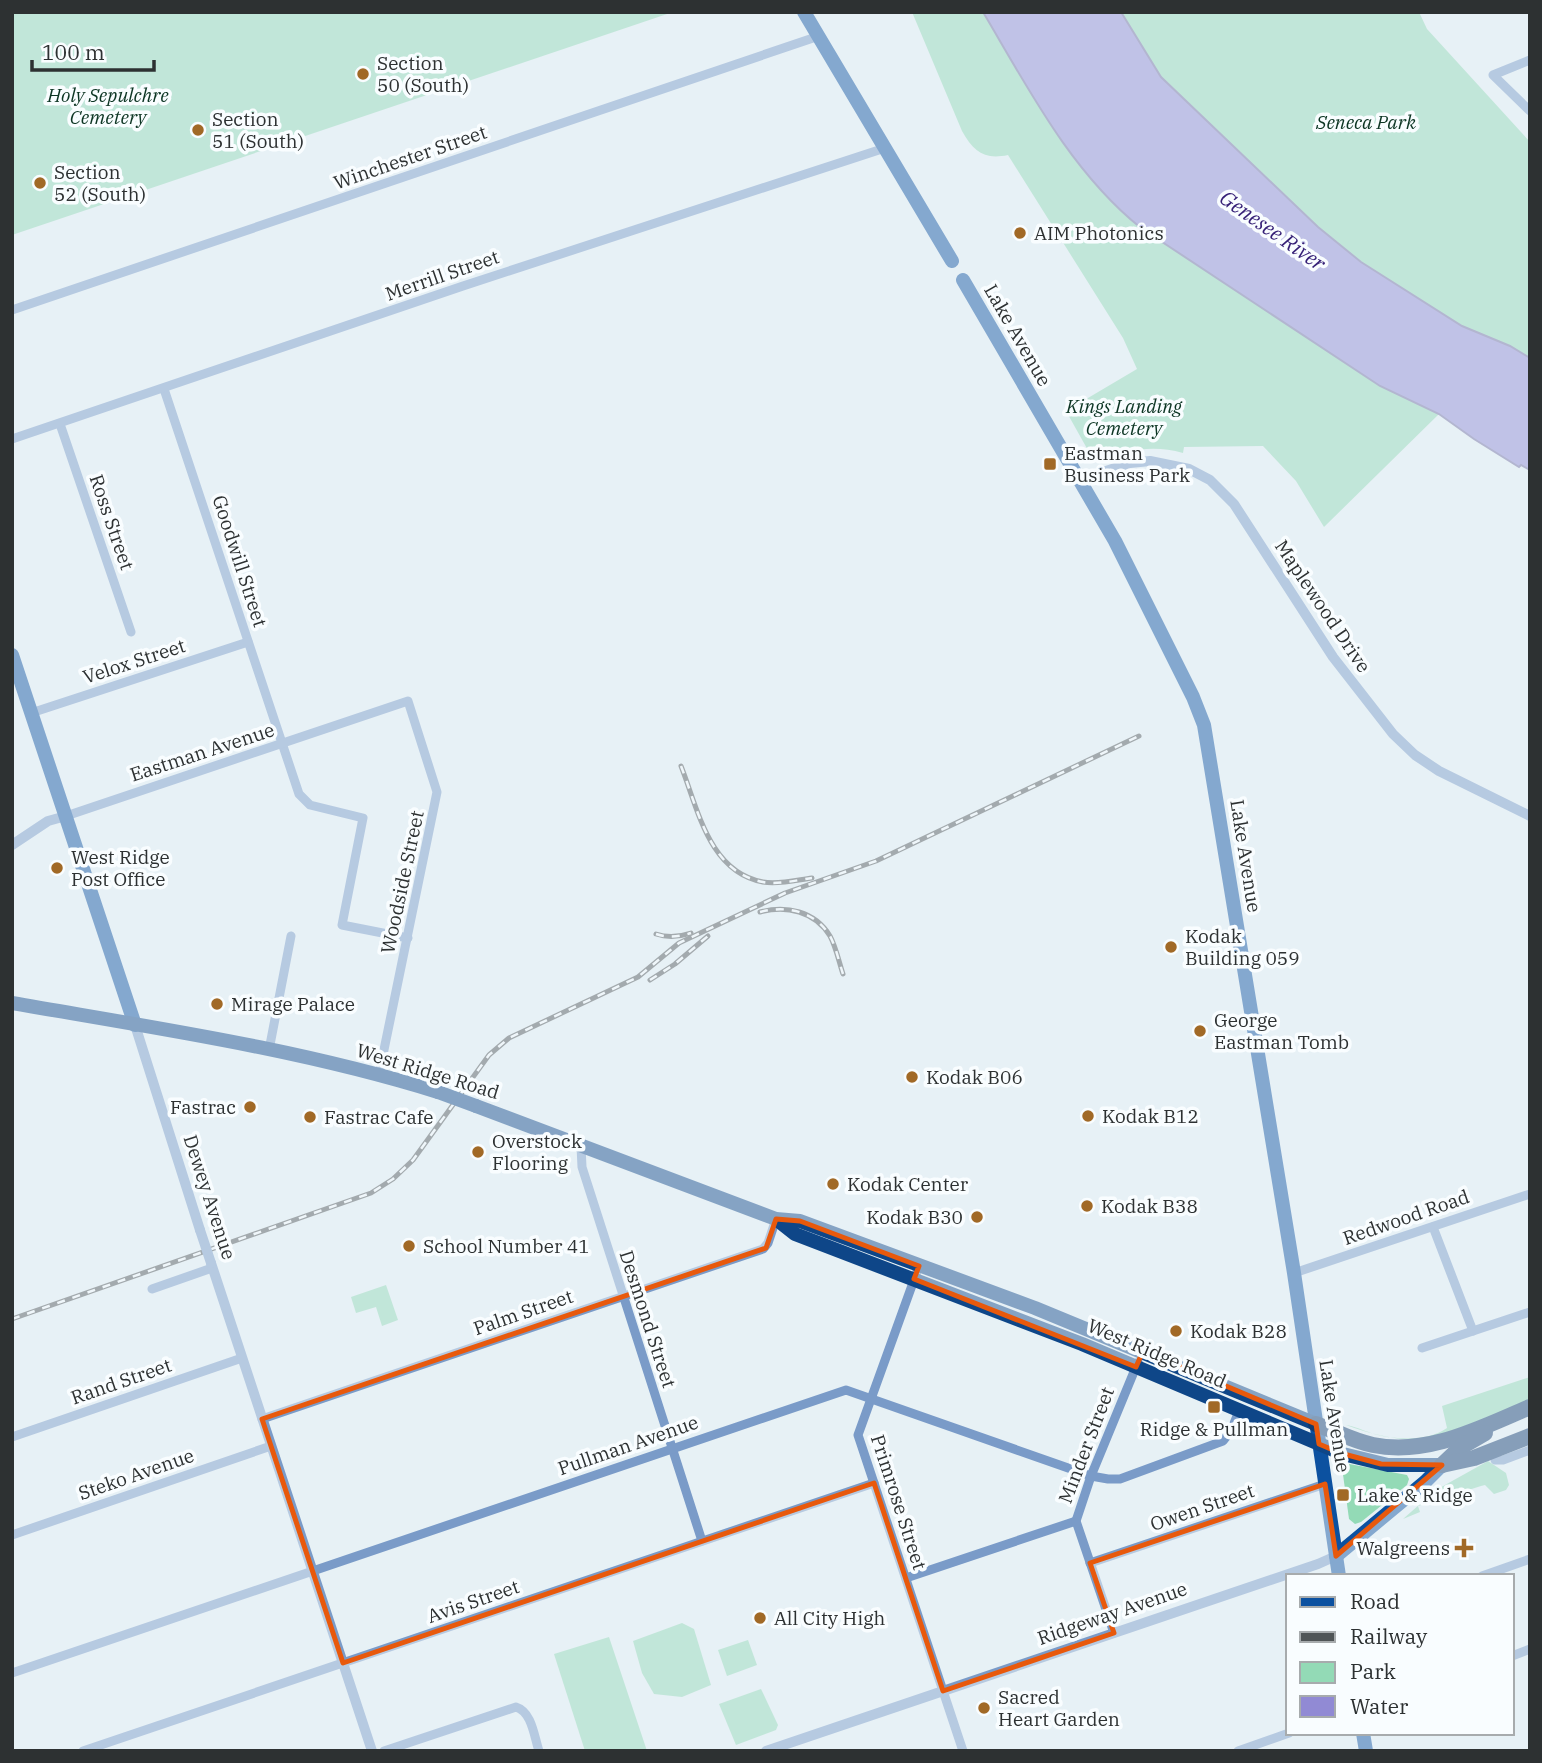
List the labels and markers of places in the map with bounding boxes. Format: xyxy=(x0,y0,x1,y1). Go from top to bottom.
place label: Section 50 (South) xyxy=(377,51,469,97)
marker: Section 50 (South) xyxy=(355,66,371,82)
place label: Section 51 (South) xyxy=(212,107,304,153)
marker: Section 51 (South) xyxy=(190,122,206,138)
place label: Section 52 (South) xyxy=(54,160,146,206)
marker: Section 52 (South) xyxy=(32,175,48,191)
place label: AIM Photonics xyxy=(1034,221,1164,245)
marker: AIM Photonics xyxy=(1012,225,1028,241)
place label: Eastman Business Park xyxy=(1064,441,1190,487)
marker: Eastman Business Park xyxy=(1042,456,1058,472)
place label: West Ridge Post Office xyxy=(71,845,170,891)
marker: West Ridge Post Office xyxy=(49,860,65,876)
place label: Kodak Building 059 xyxy=(1185,924,1300,970)
marker: Kodak Building 059 xyxy=(1163,939,1179,955)
place label: Mirage Palace xyxy=(231,992,355,1016)
marker: Mirage Palace xyxy=(209,996,225,1012)
place label: George Eastman Tomb xyxy=(1214,1008,1349,1054)
marker: George Eastman Tomb xyxy=(1192,1023,1208,1039)
place label: Kodak B06 xyxy=(926,1065,1023,1089)
marker: Kodak B06 xyxy=(904,1069,920,1085)
place label: Fastrac xyxy=(170,1095,236,1119)
marker: Fastrac xyxy=(242,1099,258,1115)
place label: Kodak B12 xyxy=(1102,1104,1199,1128)
place label: Fastrac Cafe xyxy=(324,1105,433,1129)
marker: Kodak B12 xyxy=(1080,1108,1096,1124)
marker: Fastrac Cafe xyxy=(302,1109,318,1125)
place label: Overstock Flooring xyxy=(492,1129,582,1175)
marker: Overstock Flooring xyxy=(470,1144,486,1160)
place label: Kodak Center xyxy=(847,1172,969,1196)
marker: Kodak Center xyxy=(825,1176,841,1192)
place label: Kodak B38 xyxy=(1101,1194,1198,1218)
marker: Kodak B38 xyxy=(1079,1198,1095,1214)
place label: Kodak B30 xyxy=(866,1205,963,1229)
marker: Kodak B30 xyxy=(969,1209,985,1225)
place label: School Number 41 xyxy=(423,1234,590,1258)
marker: School Number 41 xyxy=(401,1238,417,1254)
place label: Kodak B28 xyxy=(1190,1319,1287,1343)
marker: Kodak B28 xyxy=(1168,1323,1184,1339)
marker: Ridge & Pullman xyxy=(1206,1399,1222,1415)
place label: Ridge & Pullman xyxy=(1140,1417,1288,1441)
place label: Lake & Ridge xyxy=(1357,1483,1473,1507)
marker: Lake & Ridge xyxy=(1335,1487,1351,1503)
place label: Walgreens xyxy=(1356,1536,1450,1560)
marker: Walgreens xyxy=(1456,1540,1472,1556)
place label: All City High xyxy=(774,1606,886,1630)
marker: All City High xyxy=(752,1610,768,1626)
place label: Sacred Heart Garden xyxy=(998,1685,1120,1731)
marker: Sacred Heart Garden xyxy=(976,1700,992,1716)

